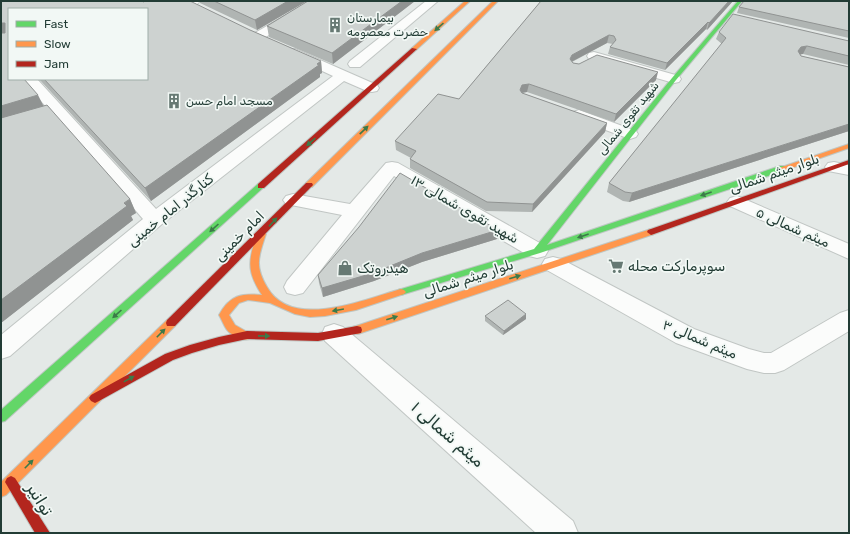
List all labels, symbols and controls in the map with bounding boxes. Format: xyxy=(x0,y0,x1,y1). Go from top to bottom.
legend xyxy=(8,8,148,80)
place label: بیمارستان حضرت معصومه xyxy=(347,11,428,40)
building icon: بیمارستان حضرت معصومه xyxy=(326,16,344,34)
text: Fast xyxy=(44,17,68,31)
one-way arrow xyxy=(435,22,444,31)
text: Slow xyxy=(44,37,71,51)
text: Jam xyxy=(44,57,69,71)
street label: شهید تقوی شمالی xyxy=(594,78,663,158)
building icon: مسجد امام حسن xyxy=(165,92,183,110)
place label: مسجد امام حسن xyxy=(186,94,273,110)
one-way arrow xyxy=(359,125,370,134)
one-way arrow xyxy=(306,137,316,146)
street label: بلوار میثم شمالی xyxy=(727,150,821,197)
street label: کنارگذر امام خمینی xyxy=(124,170,218,251)
street label: شهید تقوی شمالی ۱۳ xyxy=(408,172,522,247)
one-way arrow xyxy=(699,191,711,197)
street label: میثم شمالی ۵ xyxy=(753,204,833,251)
street label: امام خمینی xyxy=(211,208,269,266)
one-way arrow xyxy=(268,217,278,227)
one-way arrow xyxy=(209,223,219,233)
one-way arrow xyxy=(576,233,588,239)
street label: بلوار میثم شمالی xyxy=(421,256,515,301)
supermarket icon: سوپرمارکت محله xyxy=(607,257,625,275)
place label: سوپرمارکت محله xyxy=(628,258,725,276)
shop icon: هیدروتک xyxy=(336,259,354,277)
place label: هیدروتک xyxy=(357,260,408,277)
one-way arrow xyxy=(509,274,521,280)
one-way arrow xyxy=(332,308,344,314)
one-way arrow xyxy=(111,310,122,319)
one-way arrow xyxy=(386,315,398,321)
street label: میثم شمالی ۳ xyxy=(660,316,740,363)
one-way arrow xyxy=(156,328,166,338)
one-way arrow xyxy=(258,333,271,339)
one-way arrow xyxy=(123,376,135,383)
street label: میثم شمالی ۱ xyxy=(407,397,489,472)
one-way arrow xyxy=(24,459,34,469)
street label: توانیر xyxy=(22,478,58,520)

